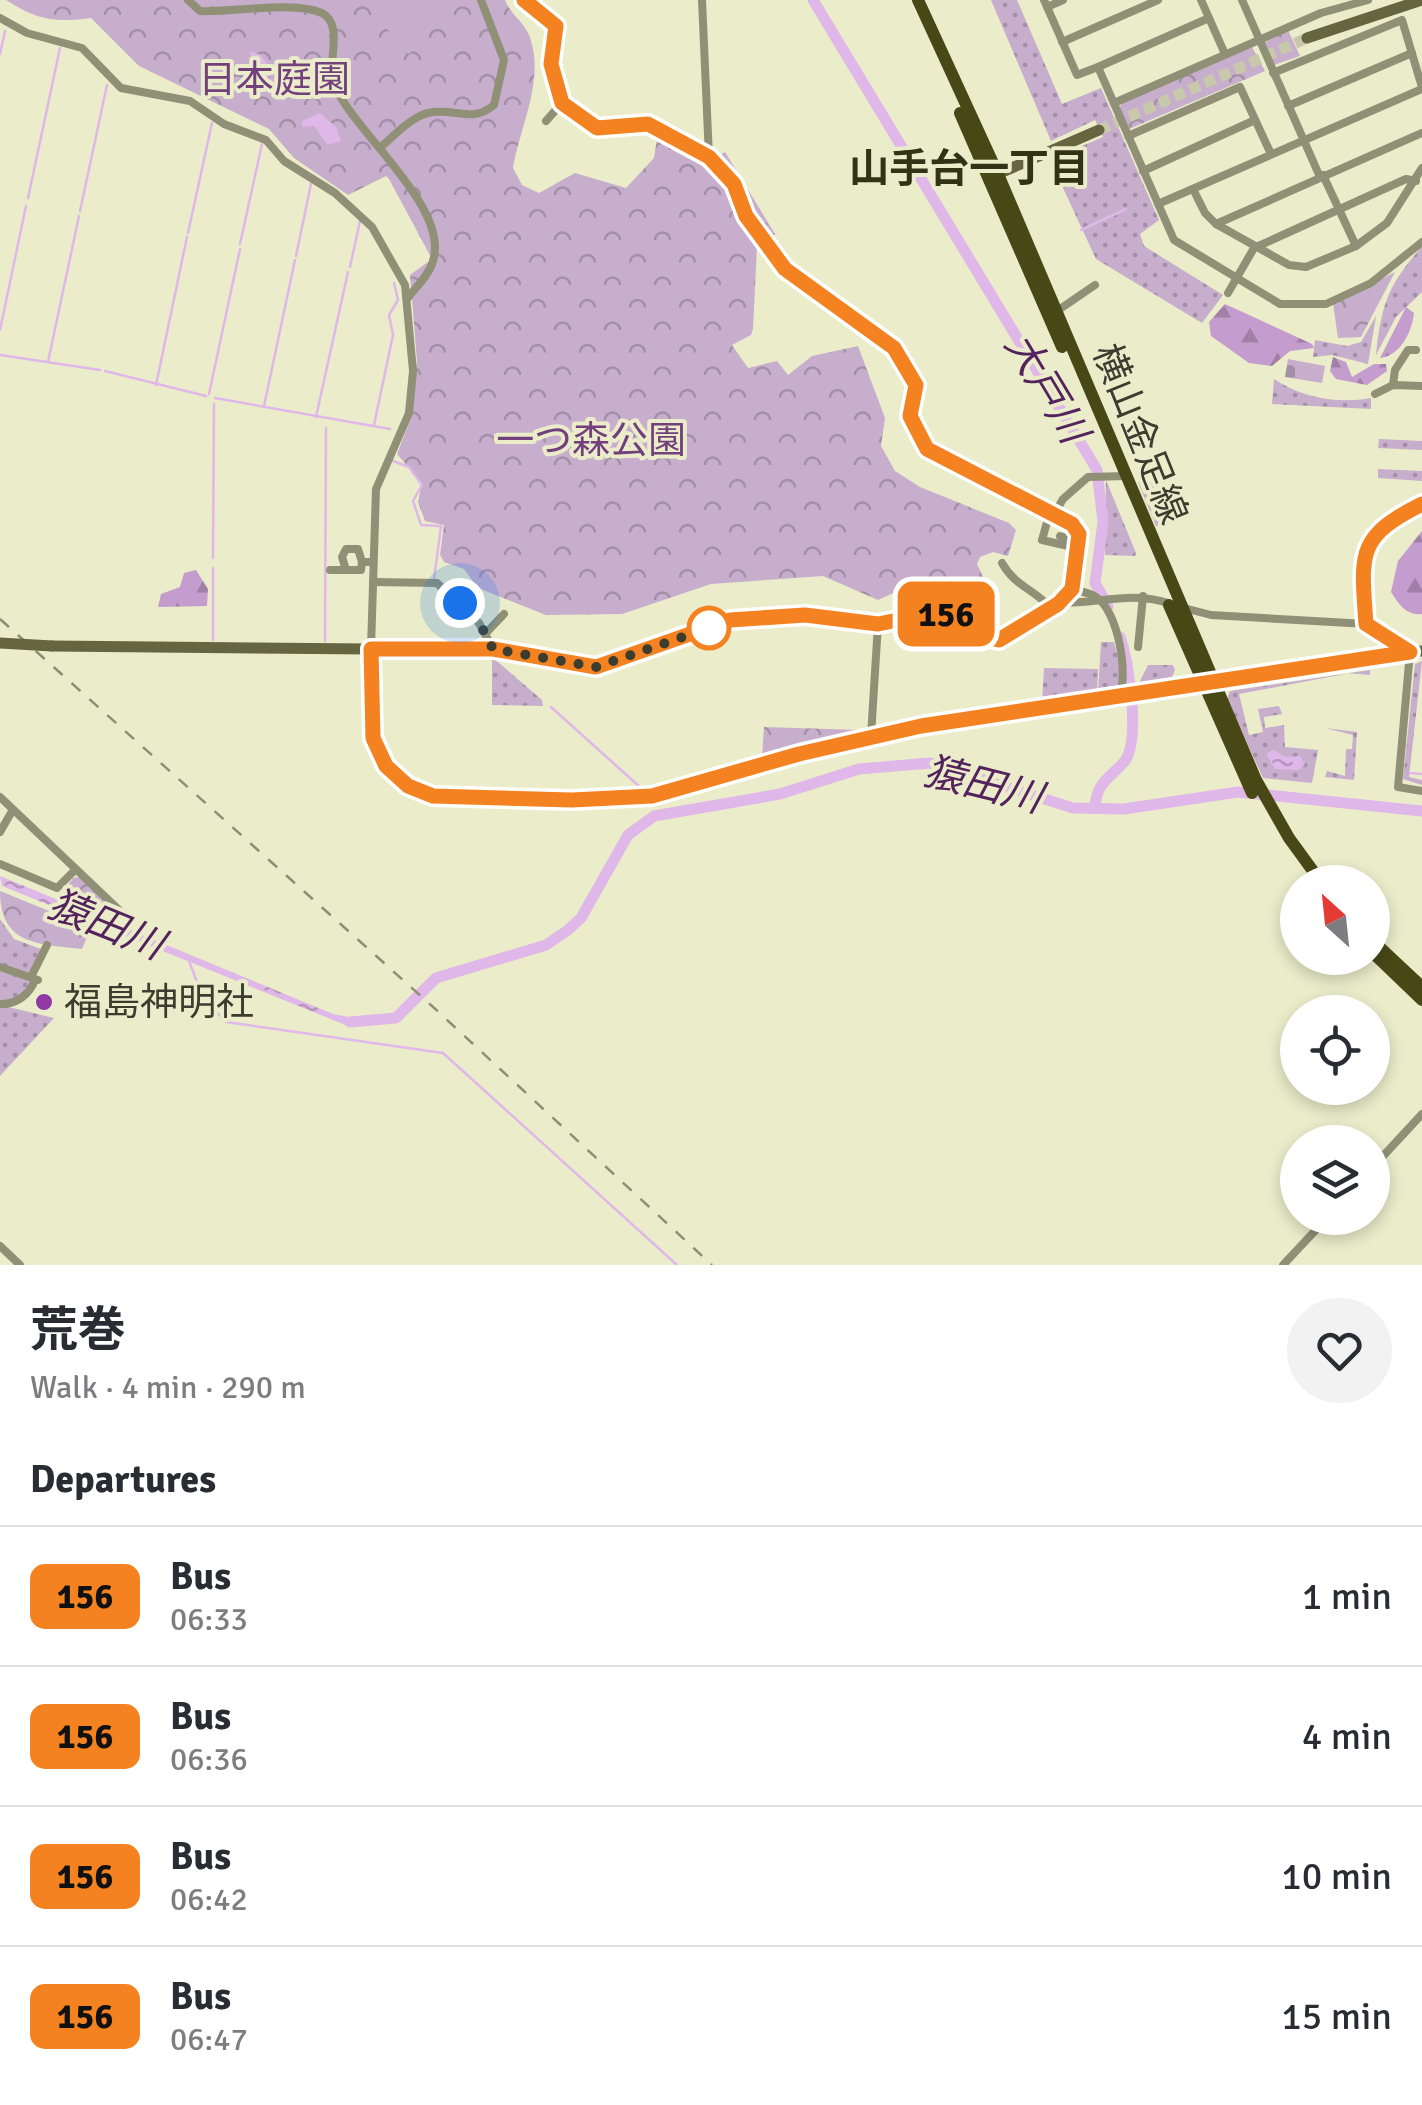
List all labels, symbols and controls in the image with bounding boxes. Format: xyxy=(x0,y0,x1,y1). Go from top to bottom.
park label: 日本庭園 xyxy=(198,56,350,103)
district label: 山手台一丁目 xyxy=(849,144,1089,194)
water label: 大戸川 xyxy=(994,324,1100,456)
street label: 横山金足線 xyxy=(1083,337,1197,531)
park label: 一つ森公園 xyxy=(496,417,686,464)
your location xyxy=(435,578,485,628)
line badge: 156 xyxy=(888,582,1004,646)
text: 156 xyxy=(918,593,974,636)
unlabelled marker xyxy=(688,607,730,649)
water label: 猿田川 xyxy=(919,746,1051,825)
north arrow xyxy=(1280,865,1390,975)
map controls xyxy=(1280,865,1390,1235)
water label: 猿田川 xyxy=(41,879,175,972)
place label: 福島神明社 xyxy=(64,979,254,1026)
marker: 福島神明社 xyxy=(33,991,55,1013)
button: locate xyxy=(1280,995,1390,1105)
button: layers xyxy=(1280,1125,1390,1235)
button: heart xyxy=(1287,1298,1392,1403)
text: 荒巻 xyxy=(30,1301,126,1360)
text: Walk · 4 min · 290 m xyxy=(30,1368,306,1407)
text: Departures xyxy=(30,1456,216,1503)
text: Bus xyxy=(170,1553,231,1600)
text: 1 min xyxy=(1302,1573,1392,1620)
text: 156 xyxy=(57,1575,113,1618)
text: 06:33 xyxy=(170,1600,248,1639)
text: Bus xyxy=(170,1693,231,1740)
text: 4 min xyxy=(1302,1713,1392,1760)
text: 156 xyxy=(57,1715,113,1758)
text: 06:36 xyxy=(170,1740,248,1779)
text: Bus xyxy=(170,1833,231,1880)
text: 10 min xyxy=(1281,1853,1392,1900)
text: 156 xyxy=(57,1855,113,1898)
text: 06:42 xyxy=(170,1880,248,1919)
text: Bus xyxy=(170,1973,231,2020)
text: 15 min xyxy=(1281,1993,1392,2040)
text: 156 xyxy=(57,1995,113,2038)
text: 06:47 xyxy=(170,2020,248,2059)

